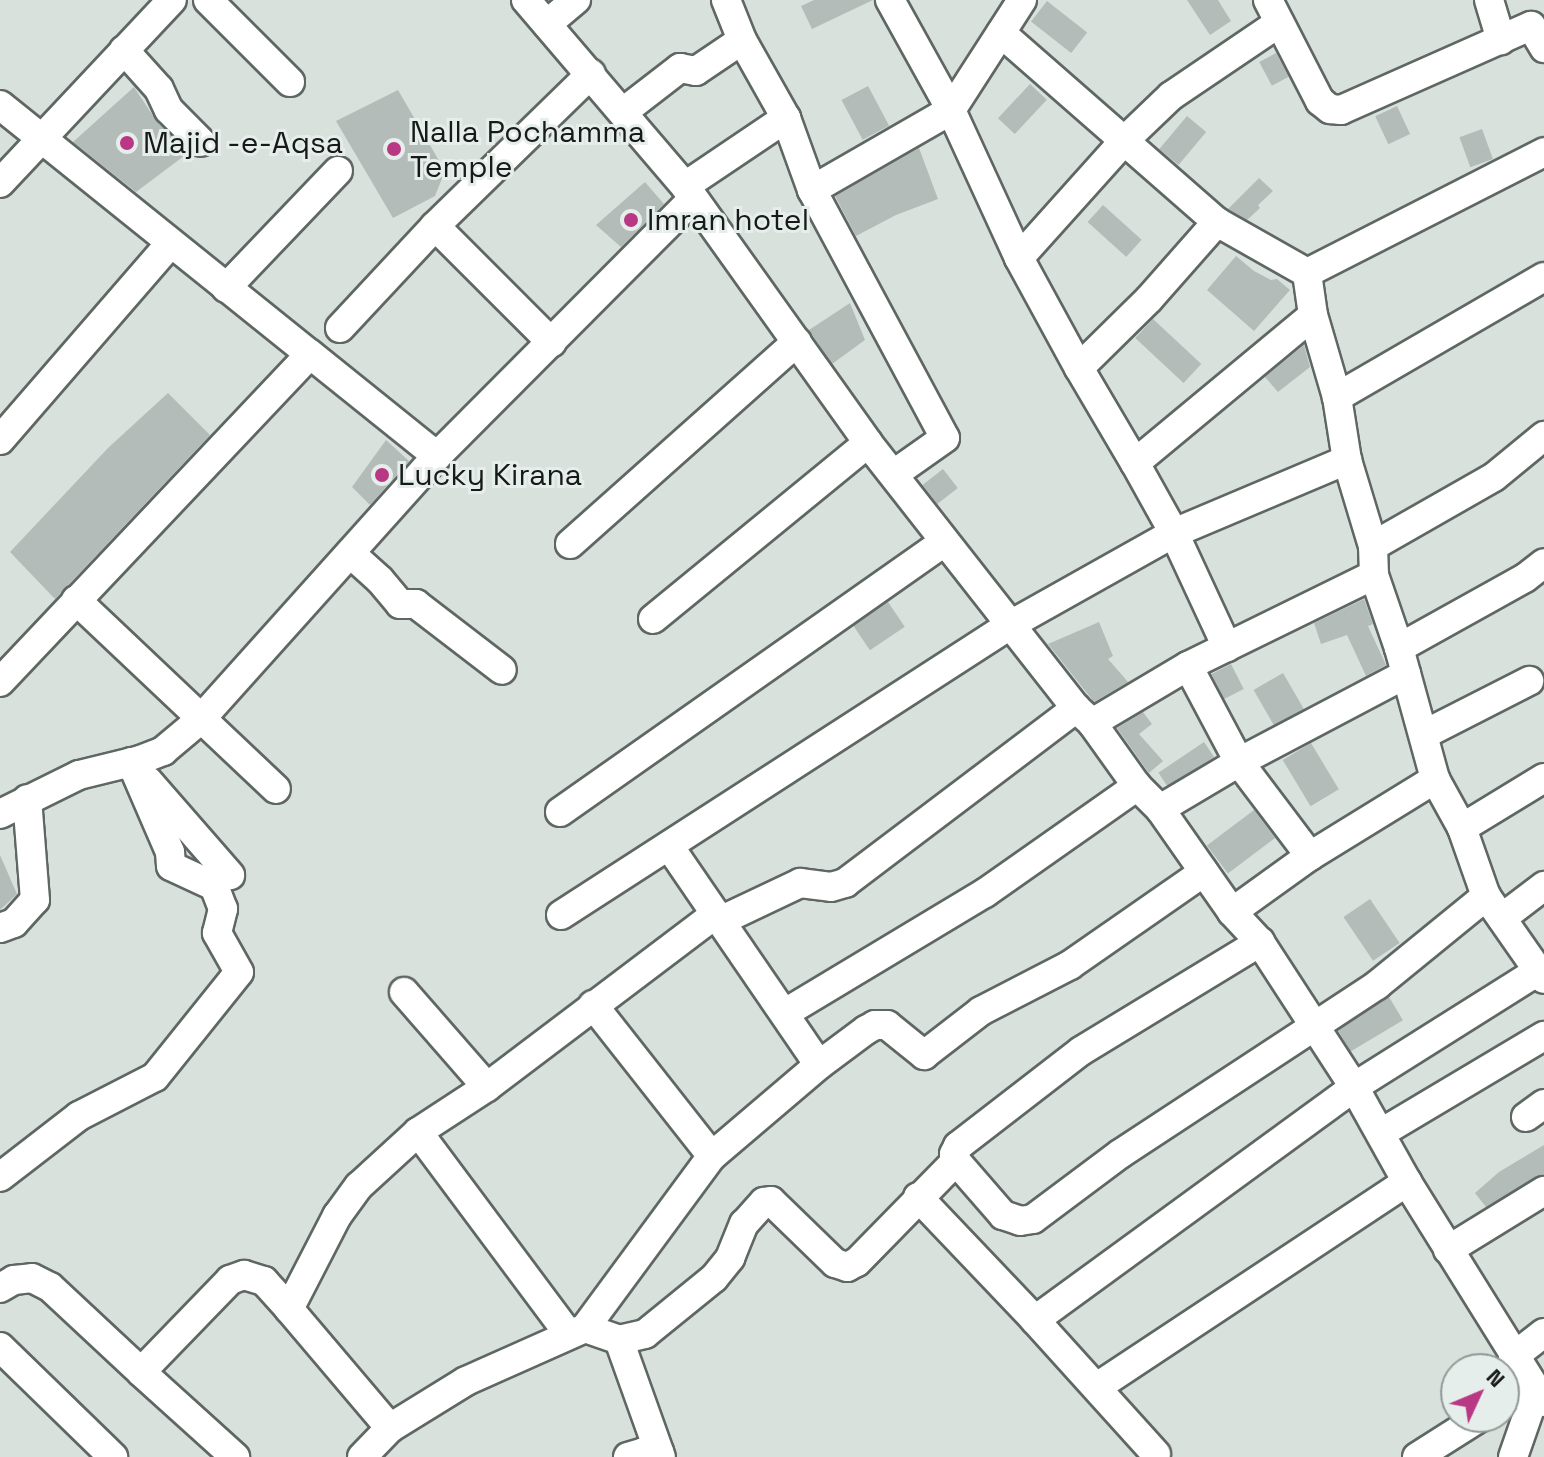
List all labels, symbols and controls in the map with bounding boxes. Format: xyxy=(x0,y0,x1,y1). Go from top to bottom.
place label: Nalla Pochamma Temple xyxy=(410,114,645,184)
place label: Majid -e-Aqsa xyxy=(143,125,344,161)
marker: Majid -e-Aqsa xyxy=(118,134,136,152)
marker: Nalla Pochamma Temple xyxy=(385,140,403,158)
place label: Imran hotel xyxy=(647,202,809,238)
marker: Imran hotel xyxy=(622,211,640,229)
place label: Lucky Kirana xyxy=(398,457,582,493)
marker: Lucky Kirana xyxy=(373,466,391,484)
north arrow xyxy=(1440,1353,1520,1433)
text: N xyxy=(1481,1363,1511,1393)

